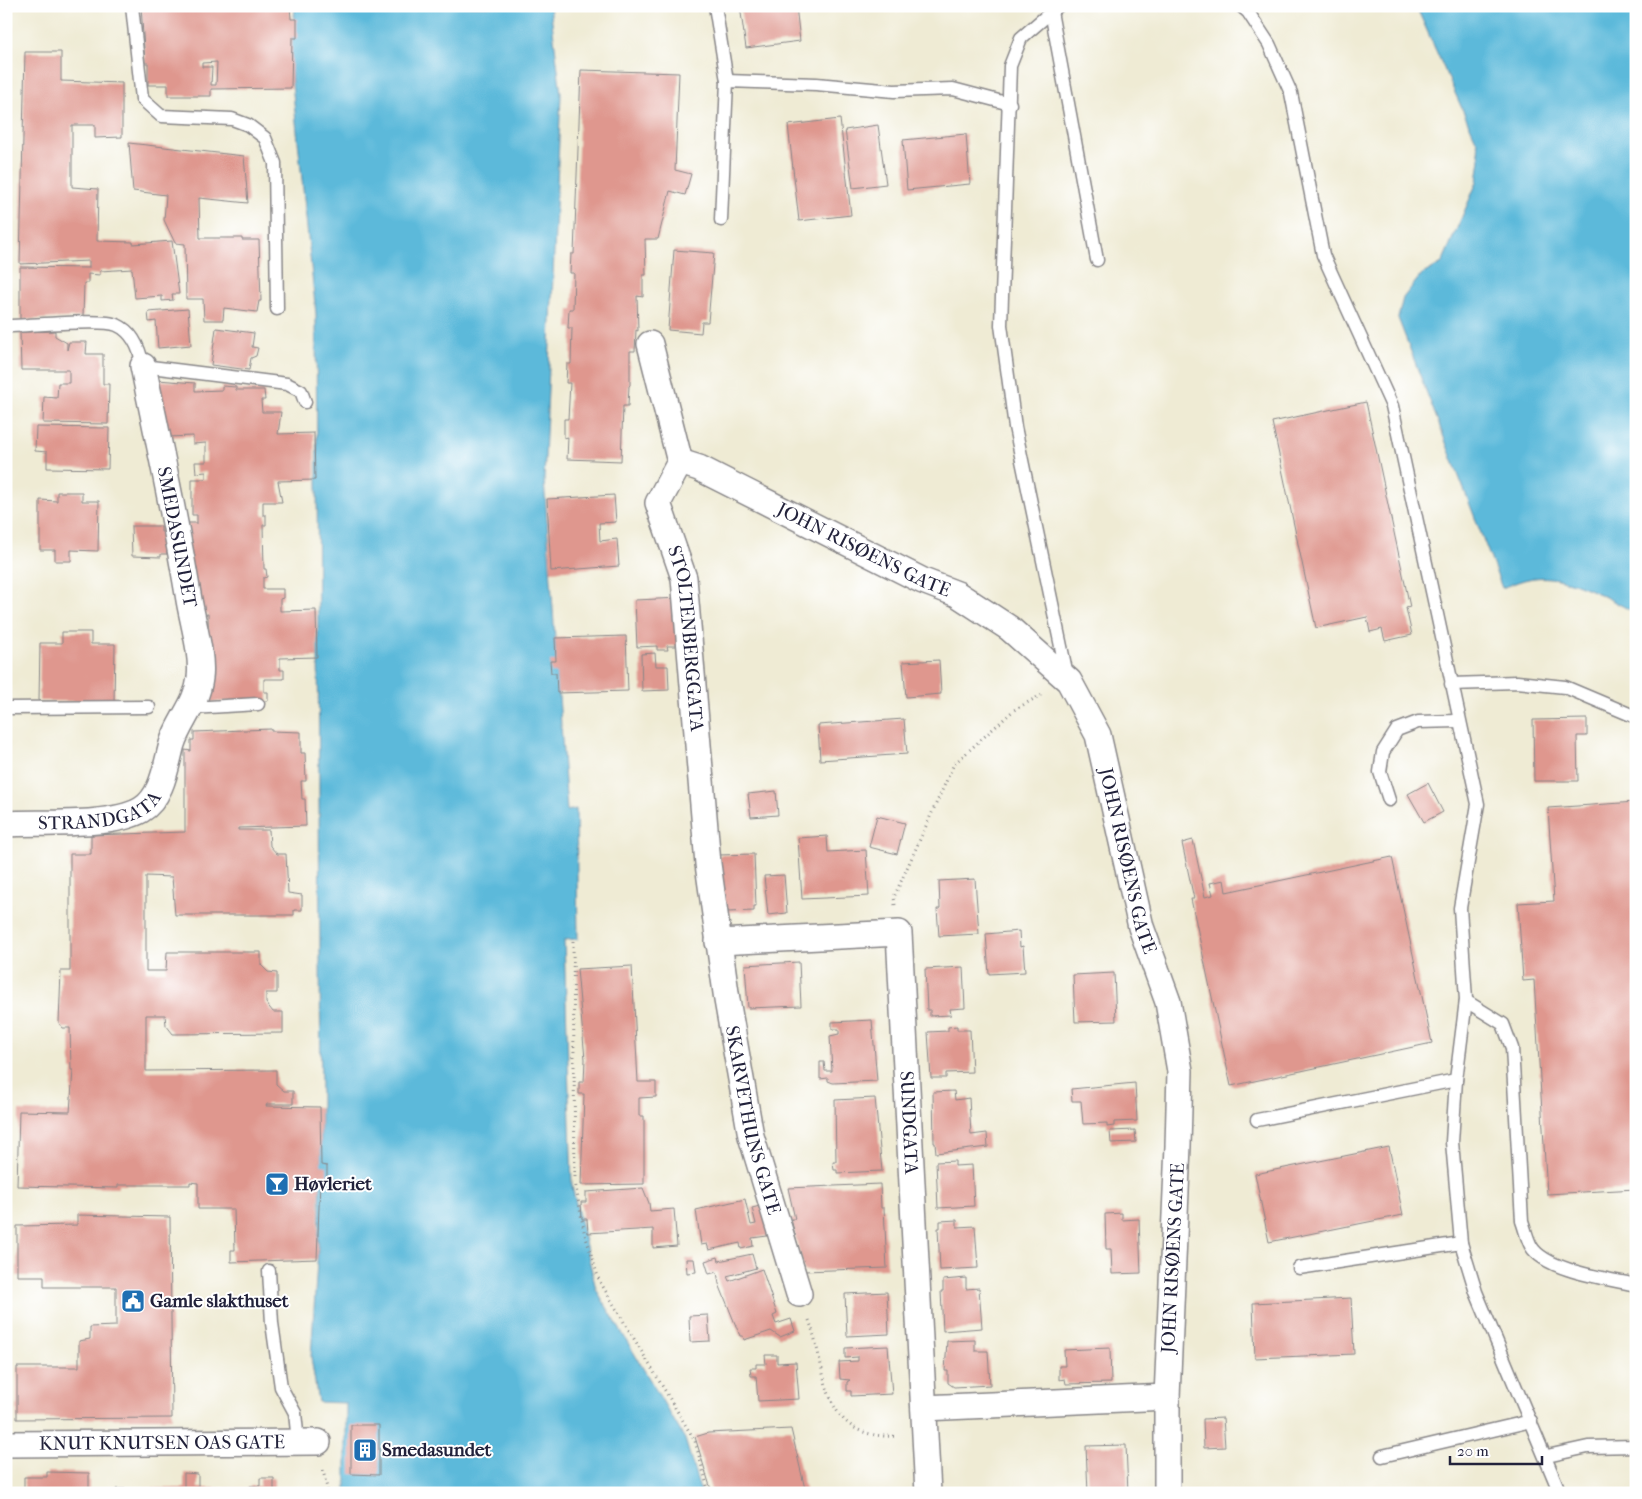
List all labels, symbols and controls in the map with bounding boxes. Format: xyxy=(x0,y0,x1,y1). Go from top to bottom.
street label: SMEDASUNDET xyxy=(153,465,201,609)
street label: JOHN RISØENS GATE xyxy=(771,497,954,602)
street label: STOLTENBERGGATA xyxy=(663,543,708,733)
street label: JOHN RISØENS GATE xyxy=(1094,764,1161,957)
street label: STRANDGATA xyxy=(38,787,166,834)
street label: SKARVETHUNS GATE xyxy=(721,1024,785,1218)
street label: SUNDGATA xyxy=(895,1070,923,1175)
street label: JOHN RISØENS GATE xyxy=(1157,1162,1189,1356)
bar icon: Høvleriet xyxy=(264,1171,290,1197)
place label: Høvleriet xyxy=(294,1173,372,1195)
public building icon: Gamle slakthuset xyxy=(120,1288,146,1314)
place label: Gamle slakthuset xyxy=(150,1290,289,1312)
street label: KNUT KNUTSEN OAS GATE xyxy=(39,1431,285,1455)
scale bar xyxy=(1450,1434,1542,1466)
building icon: Smedasundet xyxy=(352,1437,378,1463)
place label: Smedasundet xyxy=(382,1439,492,1461)
text: 20 m xyxy=(1457,1442,1489,1460)

